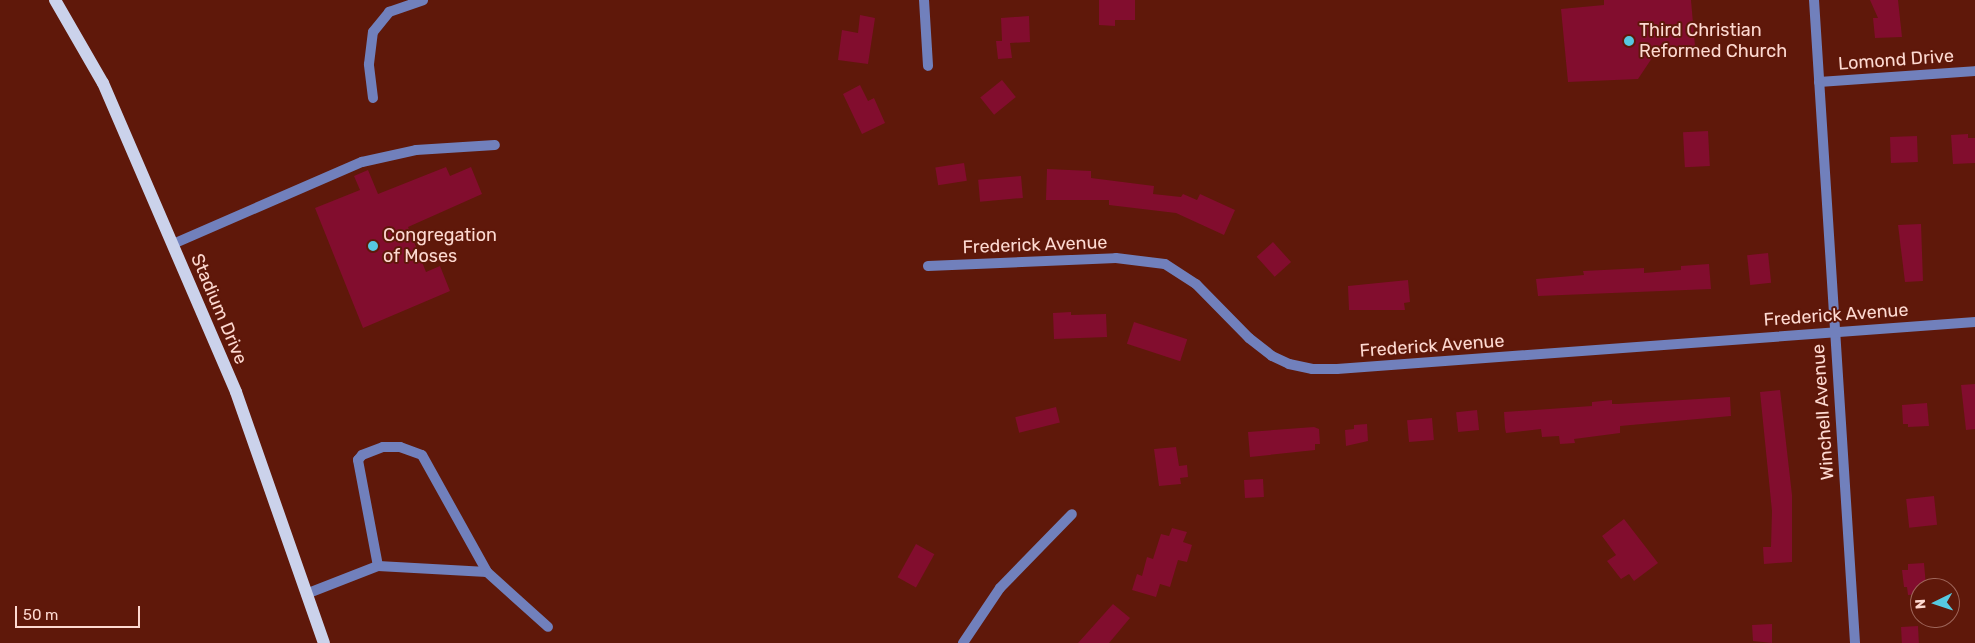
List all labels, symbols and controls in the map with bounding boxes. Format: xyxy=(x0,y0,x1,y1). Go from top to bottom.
place label: Third Christian Reformed Church xyxy=(1639,20,1787,62)
marker: Third Christian Reformed Church xyxy=(1623,35,1635,47)
street label: Lomond Drive xyxy=(1837,45,1955,75)
place label: Congregation of Moses xyxy=(383,225,497,268)
street label: Frederick Avenue xyxy=(962,232,1108,258)
marker: Congregation of Moses xyxy=(367,240,379,252)
street label: Stadium Drive xyxy=(186,251,252,367)
street label: Frederick Avenue xyxy=(1763,299,1909,331)
street label: Frederick Avenue xyxy=(1359,330,1505,362)
street label: Winchell Avenue xyxy=(1807,343,1839,481)
north arrow xyxy=(1910,578,1960,628)
scale bar xyxy=(18,596,142,628)
text: N xyxy=(1912,598,1929,610)
text: 50 m xyxy=(23,606,58,624)

